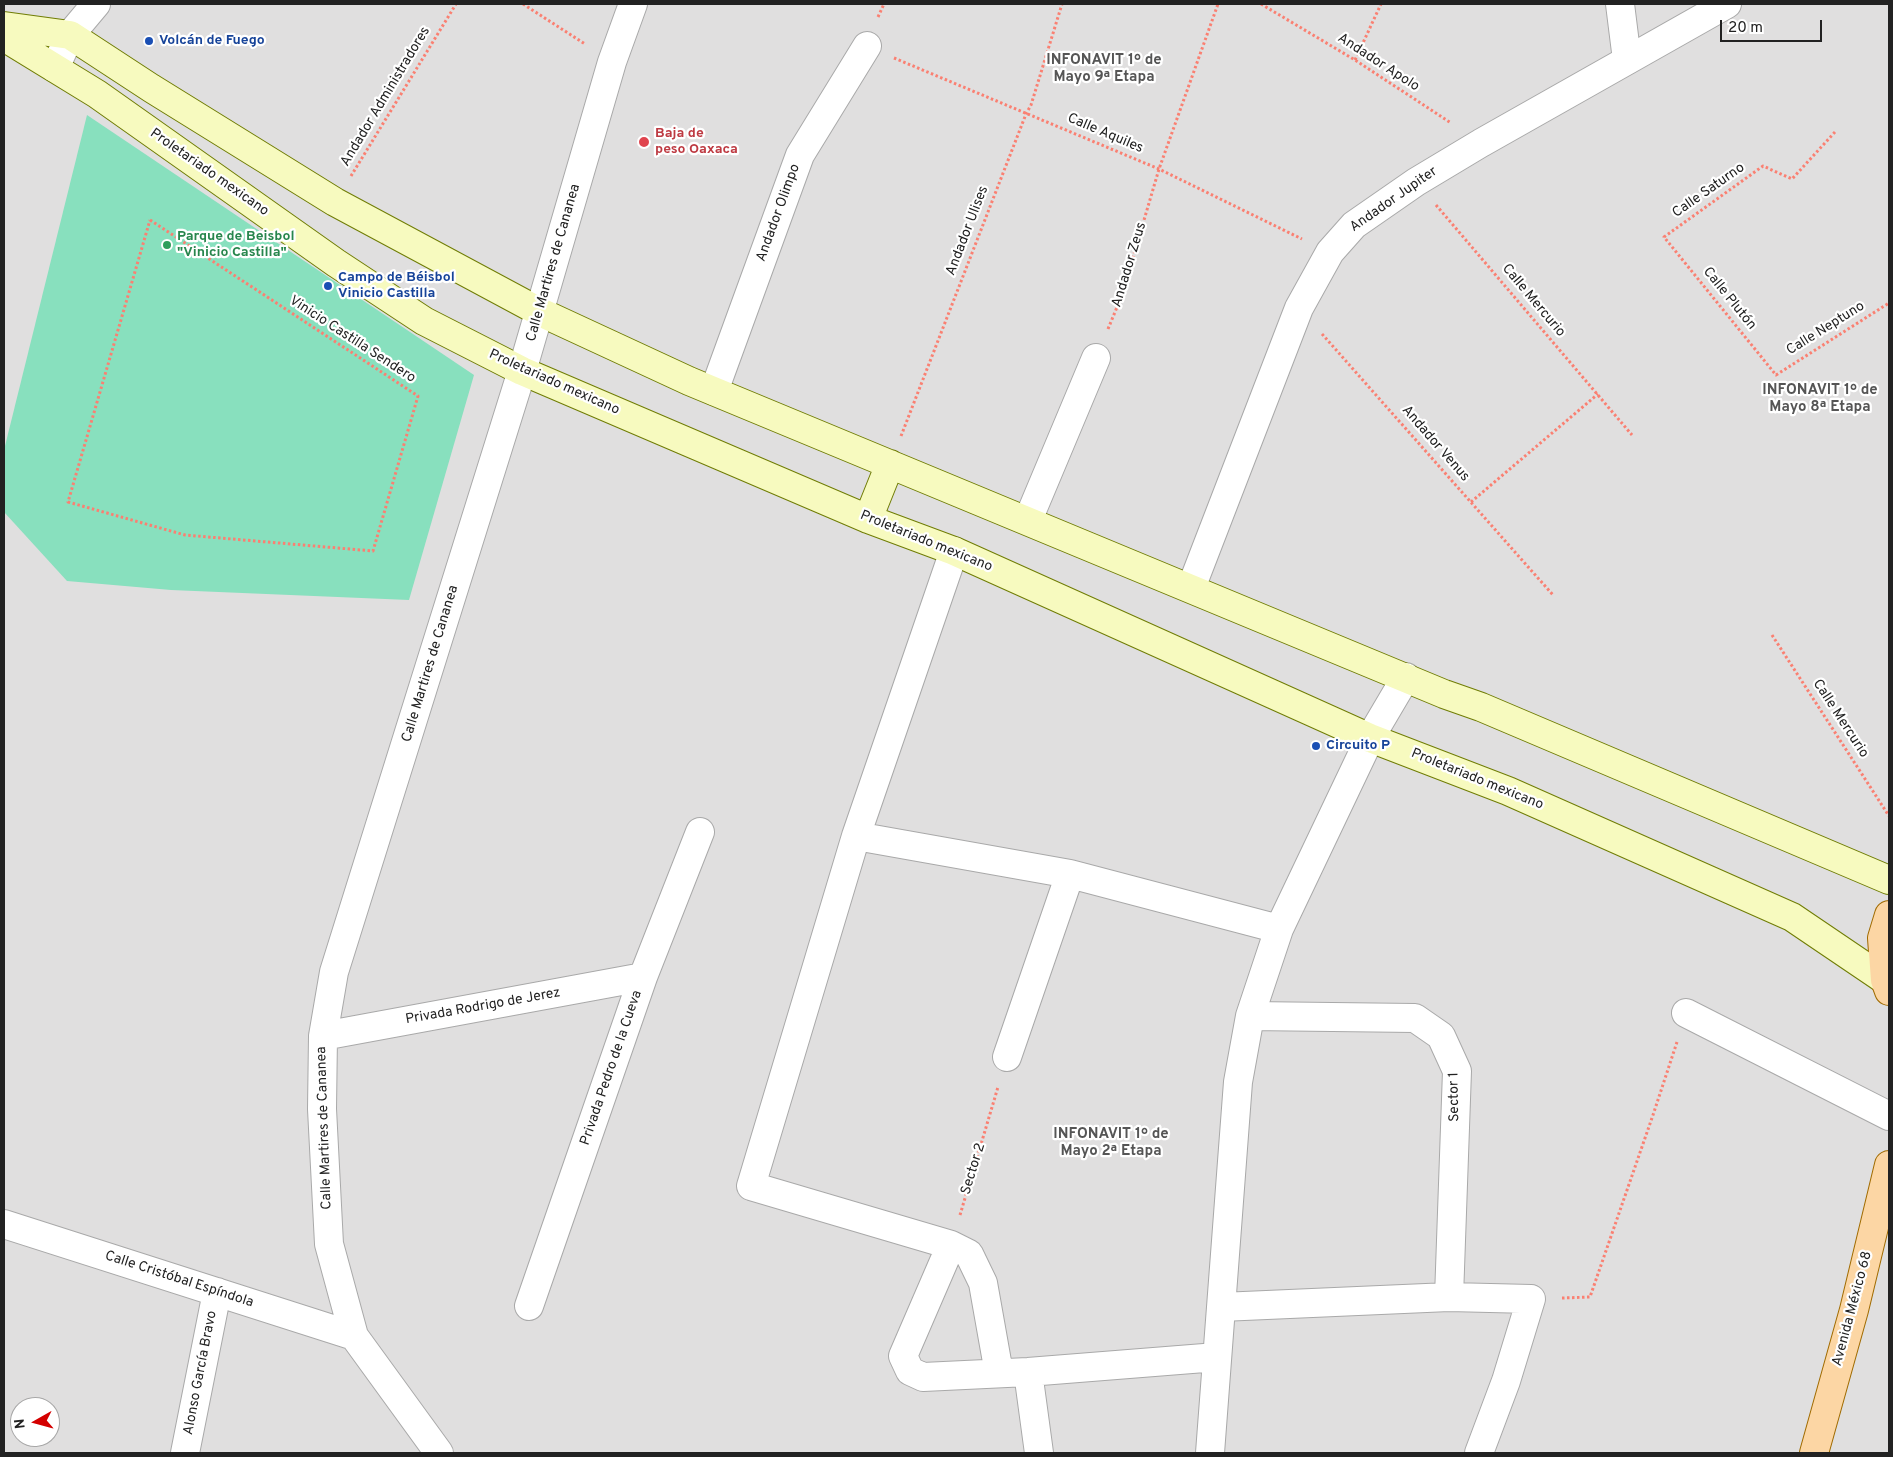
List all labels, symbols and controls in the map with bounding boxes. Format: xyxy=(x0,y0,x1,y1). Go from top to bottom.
scale bar xyxy=(1723,10,1826,42)
text: 20 m xyxy=(1728,19,1763,38)
street label: Andador Administradores xyxy=(338,24,434,170)
street label: Andador Apolo xyxy=(1334,30,1422,96)
place label: Volcán de Fuego xyxy=(159,33,265,49)
marker: Volcán de Fuego xyxy=(143,35,155,47)
district label: INFONAVIT 1º de Mayo 9ª Etapa xyxy=(1046,52,1162,87)
street label: Calle Aquiles xyxy=(1064,110,1146,158)
street label: Proletariado mexicano xyxy=(146,126,272,220)
place label: Baja de peso Oaxaca xyxy=(655,126,738,158)
marker: Baja de peso Oaxaca xyxy=(637,135,651,149)
street label: Calle Saturno xyxy=(1670,160,1748,222)
street label: Andador Olimpo xyxy=(754,162,804,264)
street label: Andador Jupiter xyxy=(1347,164,1441,236)
street label: Calle Martires de Cananea xyxy=(523,182,585,344)
street label: Andador Ulises xyxy=(943,184,993,278)
street label: Andador Zeus xyxy=(1109,220,1151,310)
place label: Parque de Beisbol "Vinicio Castilla" xyxy=(177,229,294,262)
marker: Parque de Beisbol "Vinicio Castilla" xyxy=(161,239,173,251)
street label: Calle Mercurio xyxy=(1498,261,1568,341)
street label: Calle Plutón xyxy=(1699,264,1759,334)
place label: Campo de Béisbol Vinicio Castilla xyxy=(338,270,455,302)
marker: Campo de Béisbol Vinicio Castilla xyxy=(322,280,334,292)
street label: Vinicio Castilla Sendero xyxy=(286,293,418,387)
street label: Calle Neptuno xyxy=(1784,298,1868,360)
street label: Proletariado mexicano xyxy=(486,347,622,419)
district label: INFONAVIT 1º de Mayo 8ª Etapa xyxy=(1762,382,1878,417)
street label: Andador Venus xyxy=(1397,403,1473,485)
street label: Proletariado mexicano xyxy=(857,508,995,576)
street label: Calle Martires de Cananea xyxy=(399,583,463,745)
street label: Calle Mercurio xyxy=(1808,677,1872,761)
place label: Circuito P xyxy=(1326,738,1390,754)
marker: Circuito P xyxy=(1310,740,1322,752)
street label: Proletariado mexicano xyxy=(1408,746,1546,814)
street label: Privada Rodrigo de Jerez xyxy=(404,985,562,1029)
street label: Privada Pedro de la Cueva xyxy=(578,988,646,1148)
street label: Calle Martires de Cananea xyxy=(314,1046,336,1210)
street label: Sector 1 xyxy=(1446,1072,1464,1122)
district label: INFONAVIT 1º de Mayo 2ª Etapa xyxy=(1053,1126,1169,1161)
street label: Sector 2 xyxy=(958,1141,990,1197)
street label: Calle Cristóbal Espíndola xyxy=(103,1248,255,1312)
street label: Avenida México 68 xyxy=(1830,1250,1876,1368)
street label: Alonso García Bravo xyxy=(181,1309,221,1437)
north arrow xyxy=(10,1397,60,1447)
text: N xyxy=(12,1418,30,1430)

